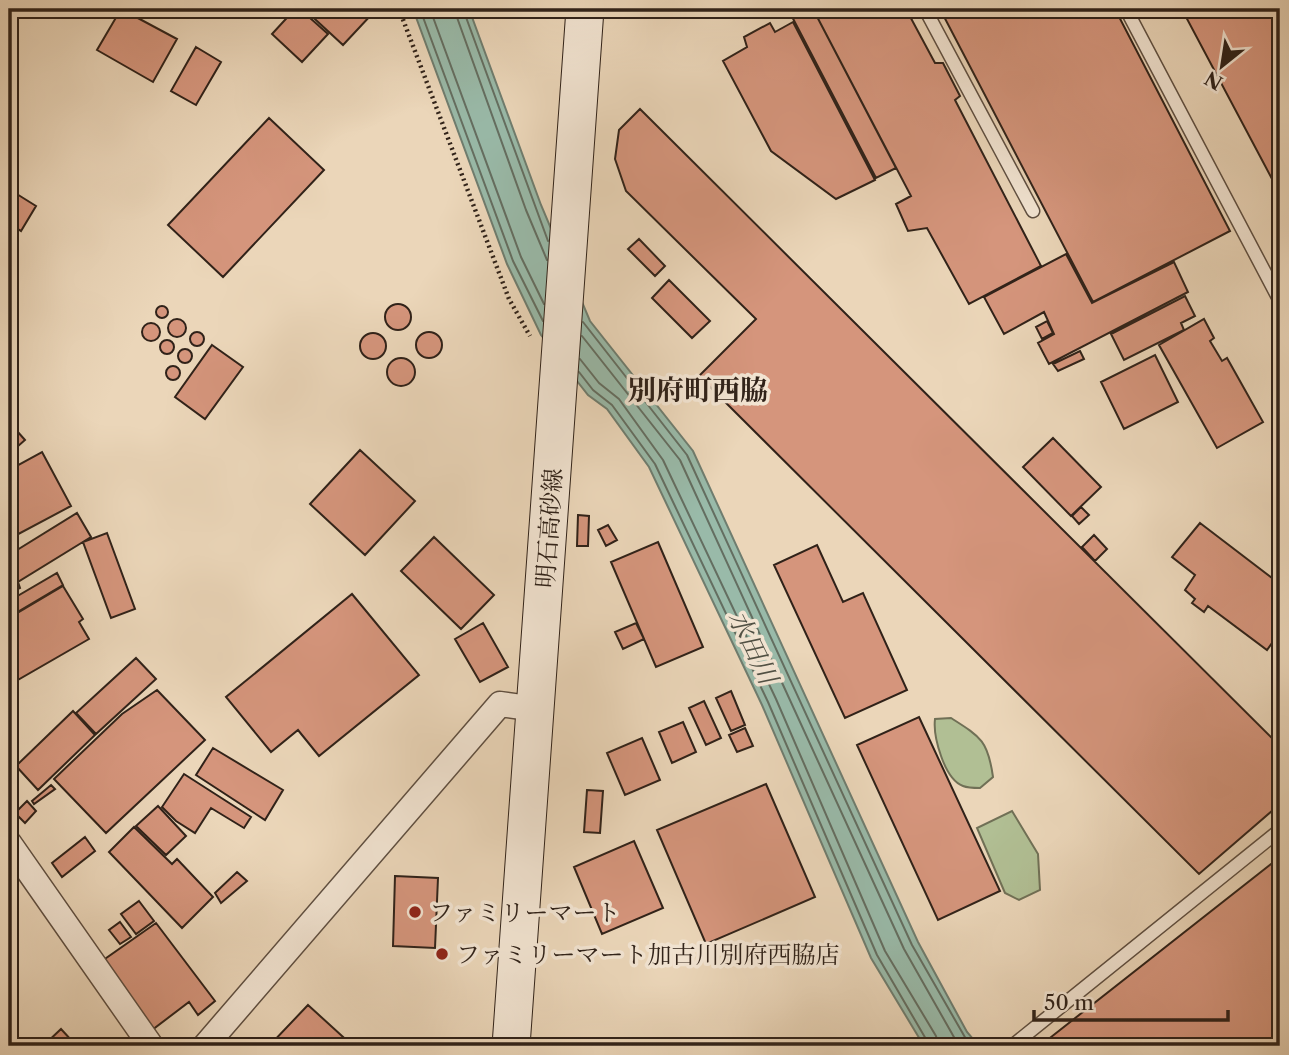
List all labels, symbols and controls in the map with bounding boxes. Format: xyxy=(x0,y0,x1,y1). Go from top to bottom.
north arrow xyxy=(1188,32,1258,102)
text: N xyxy=(1201,66,1227,94)
district label: 別府町西脇 xyxy=(628,373,768,407)
street label: 明石高砂線 xyxy=(530,467,568,589)
water label: 水田川 xyxy=(722,605,786,692)
place label: ファミリーマート xyxy=(429,898,621,927)
marker: ファミリーマート xyxy=(407,904,423,920)
place label: ファミリーマート加古川別府西脇店 xyxy=(456,940,840,969)
marker: ファミリーマート加古川別府西脇店 xyxy=(434,946,450,962)
scale bar xyxy=(1034,978,1228,1022)
text: 50 m xyxy=(1044,990,1094,1015)

